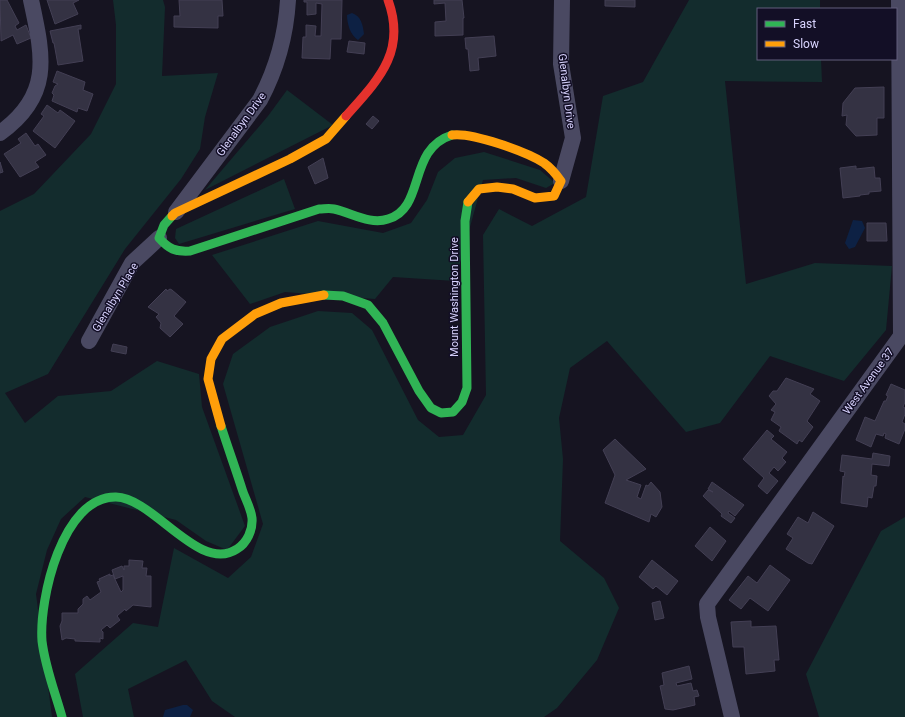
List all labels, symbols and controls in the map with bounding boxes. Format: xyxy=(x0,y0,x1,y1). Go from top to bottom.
legend xyxy=(757,8,897,60)
text: Fast xyxy=(793,17,816,31)
text: Slow xyxy=(793,37,819,51)
street label: Glenalbyn Drive xyxy=(555,53,578,130)
street label: Glenalbyn Drive xyxy=(214,90,269,159)
street label: Mount Washington Drive xyxy=(448,237,461,357)
street label: Glenalbyn Place xyxy=(90,260,141,334)
street label: West Avenue 37 xyxy=(840,346,897,417)

